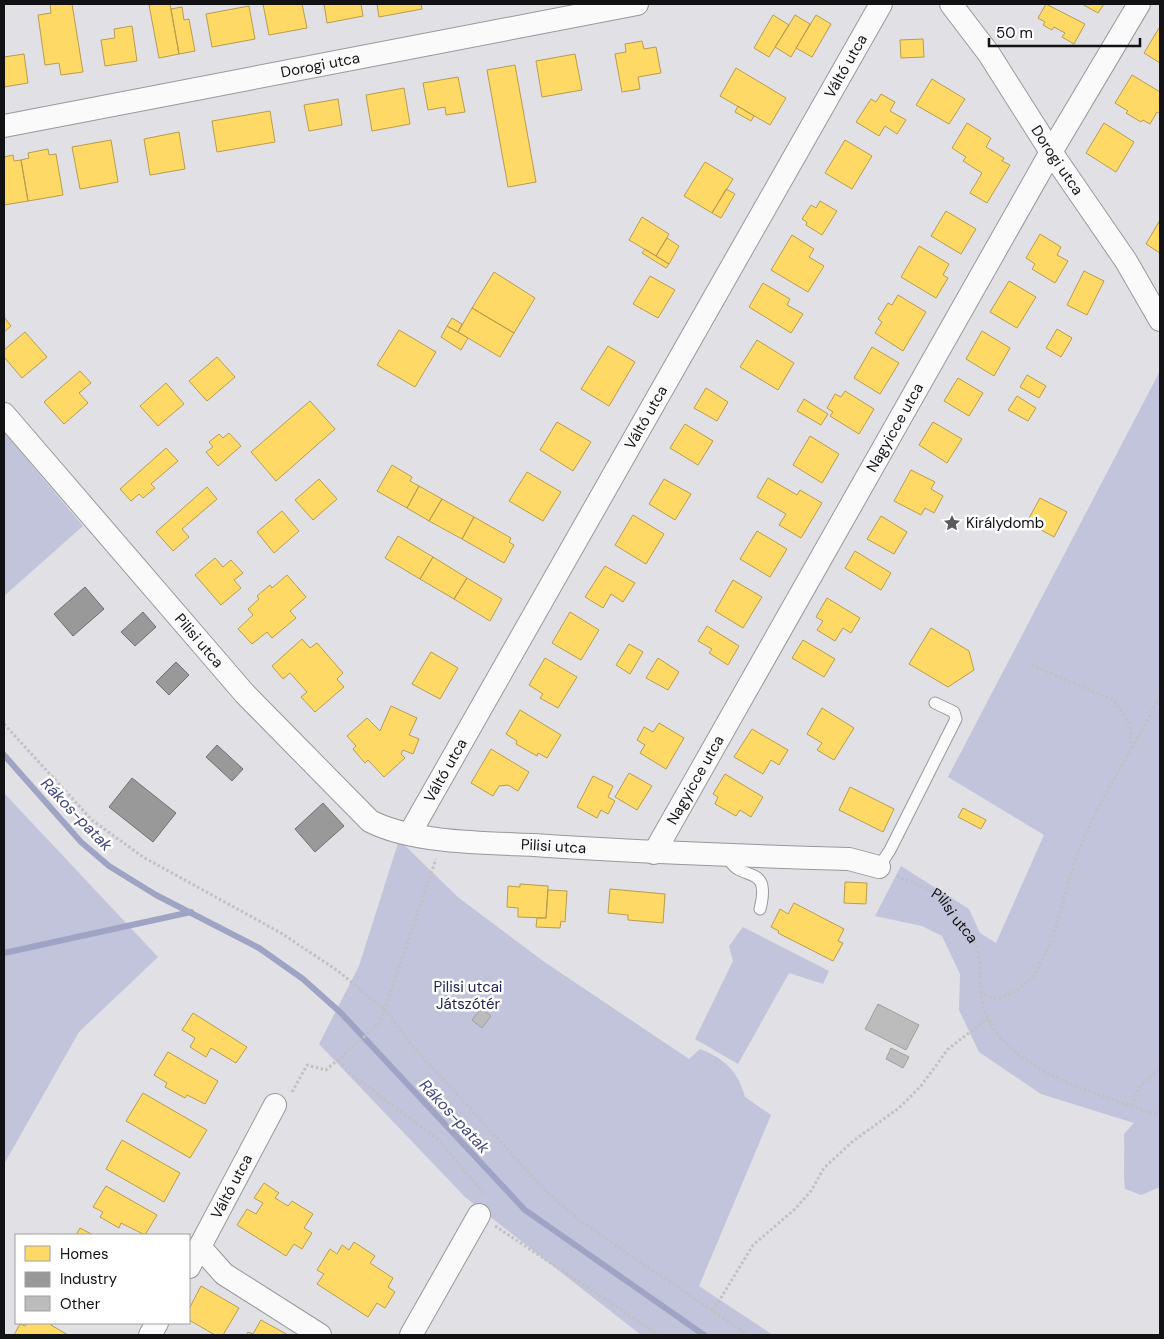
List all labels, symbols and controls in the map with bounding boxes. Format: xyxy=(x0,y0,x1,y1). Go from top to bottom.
scale bar xyxy=(989,15,1140,47)
text: 50 m xyxy=(996,23,1033,43)
street label: Váltó utca xyxy=(820,31,872,102)
street label: Dorogi utca xyxy=(279,48,361,82)
street label: Dorogi utca xyxy=(1027,121,1088,199)
street label: Nagyicce utca xyxy=(862,379,928,476)
street label: Váltó utca xyxy=(620,382,672,453)
place icon: Királydomb xyxy=(942,513,962,533)
place label: Királydomb xyxy=(966,513,1044,533)
street label: Pilisi utca xyxy=(170,609,228,672)
street label: Nagyicce utca xyxy=(662,732,729,828)
street label: Váltó utca xyxy=(419,735,472,806)
water label: Rákos-patak xyxy=(36,773,117,856)
street label: Pilisi utca xyxy=(521,835,587,858)
street label: Pilisi utca xyxy=(928,883,983,947)
park label: Pilisi utcai Játszótér xyxy=(434,977,502,1014)
water label: Rákos-patak xyxy=(415,1075,495,1158)
street label: Váltó utca xyxy=(206,1151,257,1222)
legend xyxy=(15,1234,190,1324)
text: Homes xyxy=(60,1244,109,1264)
text: Industry xyxy=(60,1269,118,1289)
text: Other xyxy=(60,1294,101,1314)

